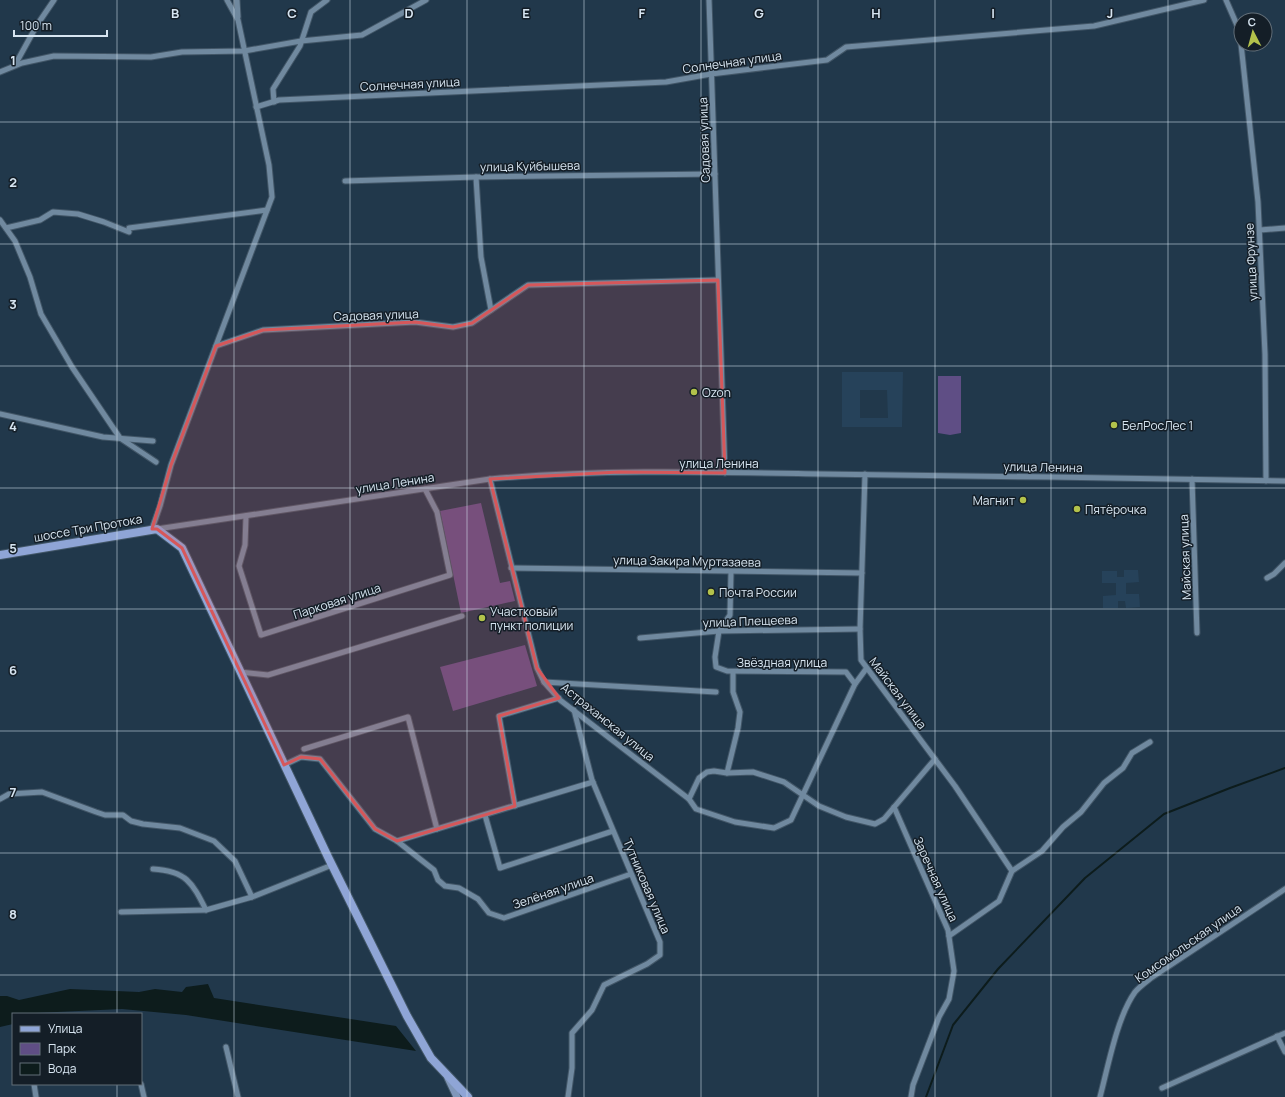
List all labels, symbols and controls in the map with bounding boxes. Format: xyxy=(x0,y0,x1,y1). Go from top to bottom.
text: B xyxy=(171,4,179,22)
text: C xyxy=(287,4,297,22)
text: D xyxy=(404,4,414,22)
text: E xyxy=(522,4,530,22)
text: F xyxy=(639,4,646,22)
text: G xyxy=(754,4,764,22)
text: H xyxy=(871,4,881,22)
text: I xyxy=(991,4,995,22)
text: J xyxy=(1107,4,1113,22)
scale bar xyxy=(14,12,107,38)
north arrow xyxy=(1233,12,1273,52)
text: С xyxy=(1247,14,1257,29)
text: 100 m xyxy=(20,17,52,34)
street label: Солнечная улица xyxy=(681,47,783,77)
text: 1 xyxy=(10,51,16,69)
street label: Солнечная улица xyxy=(360,73,460,95)
street label: Садовая улица xyxy=(694,97,714,183)
street label: улица Куйбышева xyxy=(480,157,580,175)
text: 2 xyxy=(9,173,17,191)
street label: улица Фрунзе xyxy=(1240,222,1262,302)
text: 3 xyxy=(9,295,17,313)
street label: Садовая улица xyxy=(333,305,419,325)
place label: Ozon xyxy=(702,384,731,401)
marker: Ozon xyxy=(689,387,699,397)
text: 4 xyxy=(9,417,17,435)
place label: БелРосЛес 1 xyxy=(1122,417,1193,434)
marker: БелРосЛес 1 xyxy=(1109,420,1119,430)
street label: улица Ленина xyxy=(679,455,759,472)
street label: улица Ленина xyxy=(1003,458,1083,476)
street label: улица Ленина xyxy=(354,468,436,498)
place label: Магнит xyxy=(973,492,1015,509)
marker: Магнит xyxy=(1018,495,1028,505)
place label: Пятёрочка xyxy=(1085,501,1146,518)
marker: Пятёрочка xyxy=(1072,504,1082,514)
street label: шоссе Три Протока xyxy=(33,510,143,546)
street label: Майская улица xyxy=(1175,514,1195,600)
text: 5 xyxy=(9,539,17,557)
street label: улица Закира Муртазаева xyxy=(613,551,761,571)
street label: Парковая улица xyxy=(291,579,383,623)
place label: Почта России xyxy=(719,584,797,601)
marker: Почта России xyxy=(706,587,716,597)
place label: Участковый пункт полиции xyxy=(490,603,573,634)
street label: улица Плещеева xyxy=(702,611,798,631)
marker: Участковый пункт полиции xyxy=(477,613,487,623)
street label: Звёздная улица xyxy=(737,654,827,671)
street label: Майская улица xyxy=(865,654,931,732)
text: 6 xyxy=(9,661,17,679)
street label: Астраханская улица xyxy=(558,679,658,765)
text: 7 xyxy=(10,783,17,801)
street label: Заречная улица xyxy=(910,834,962,924)
street label: Тутниковая улица xyxy=(619,836,675,936)
street label: Зелёная улица xyxy=(510,869,596,913)
street label: Комсомольская улица xyxy=(1131,900,1245,986)
text: 8 xyxy=(9,905,17,923)
legend xyxy=(12,1013,142,1085)
text: Улица xyxy=(48,1020,82,1037)
text: Парк xyxy=(48,1040,77,1057)
text: Вода xyxy=(48,1060,76,1077)

